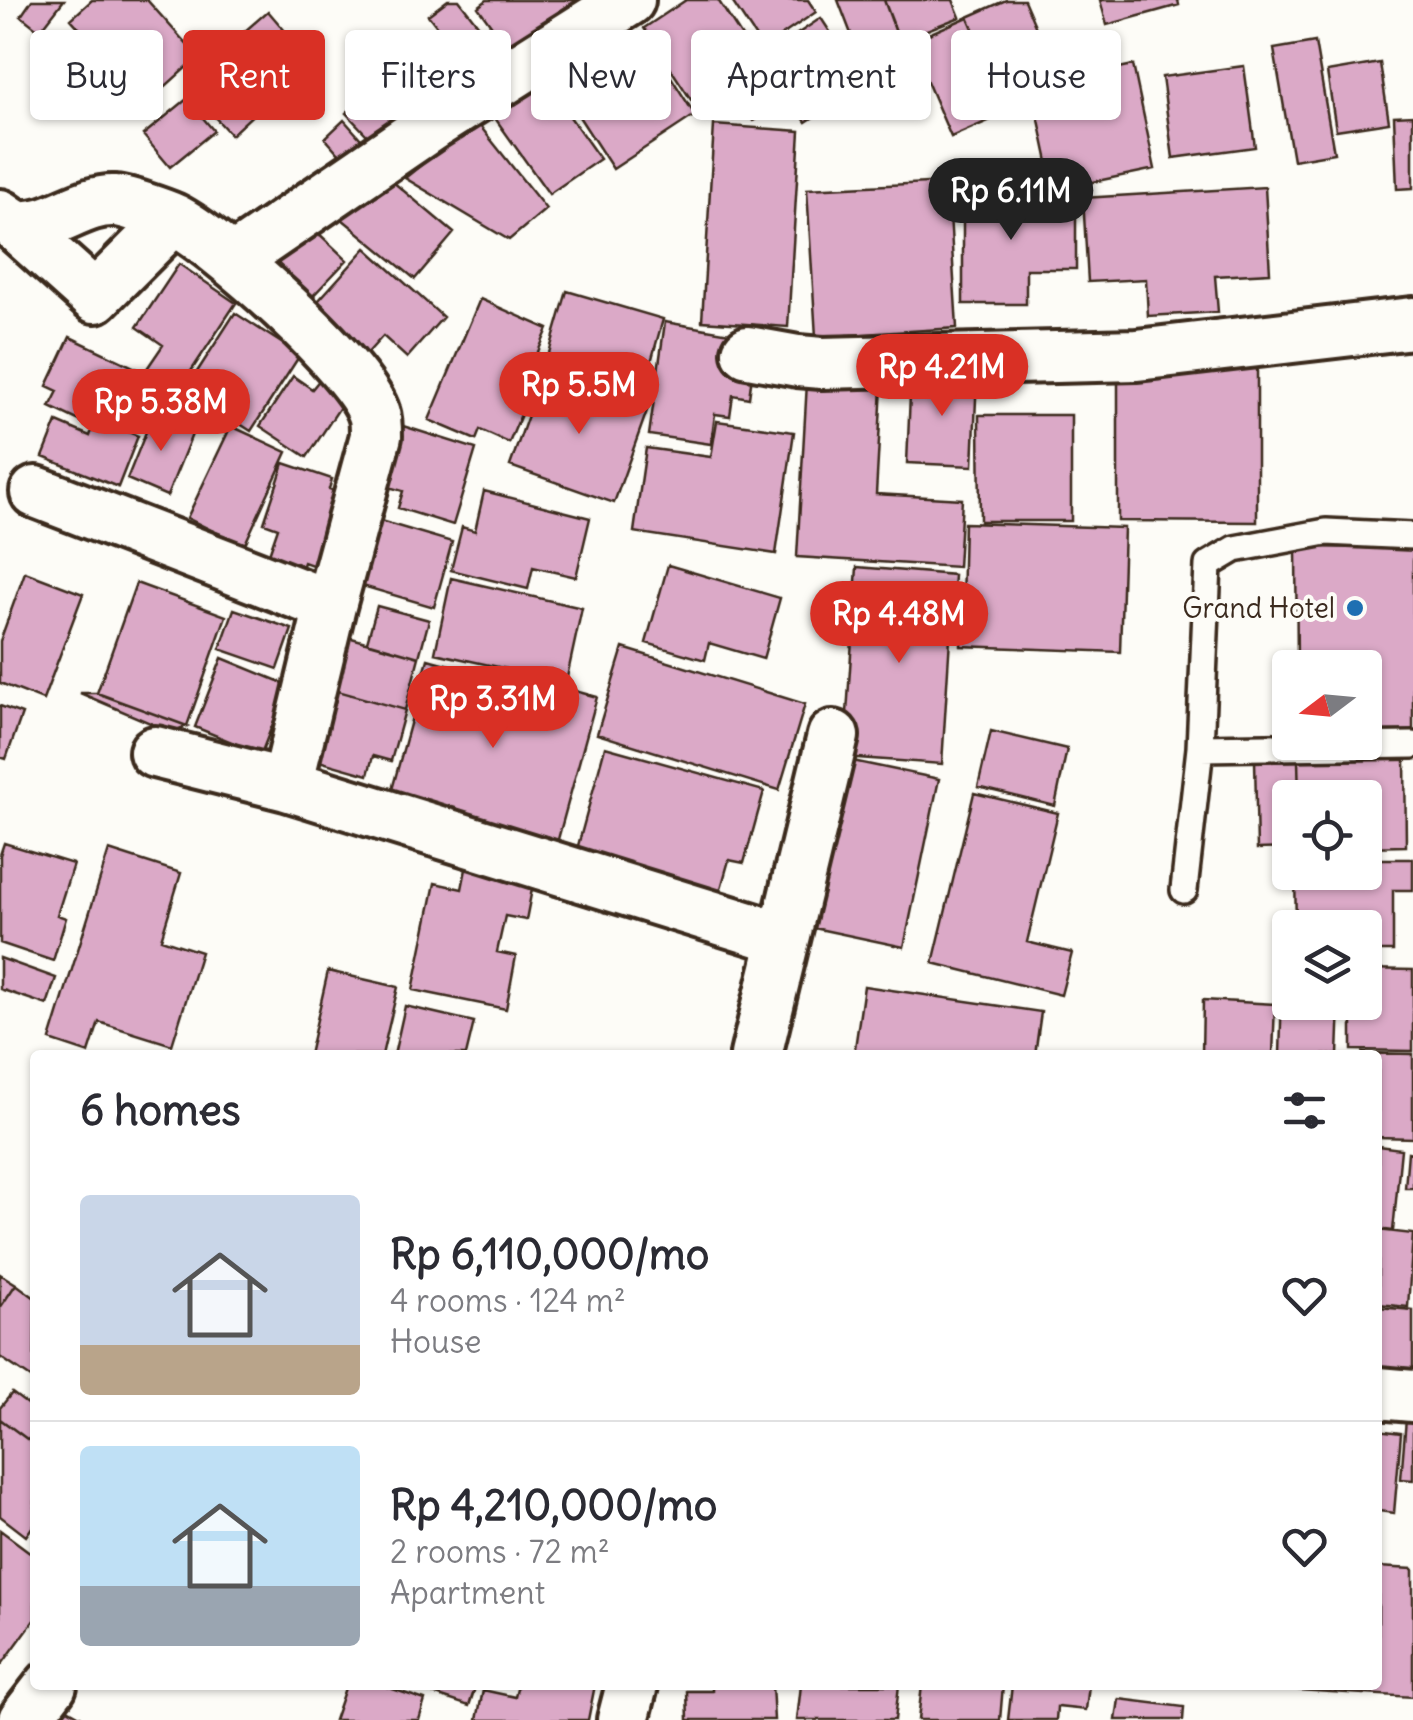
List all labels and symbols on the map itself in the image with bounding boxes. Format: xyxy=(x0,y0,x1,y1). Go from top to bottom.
pin: Rp 6.11M xyxy=(908,158,1114,243)
pin: Rp 4.21M xyxy=(839,334,1045,419)
pin: Rp 5.5M xyxy=(487,352,671,437)
pin: Rp 5.38M xyxy=(58,369,264,454)
pin: Rp 4.48M xyxy=(796,581,1002,666)
place label: Grand Hotel xyxy=(1182,590,1335,626)
marker: Grand Hotel xyxy=(1344,597,1366,619)
north arrow xyxy=(1272,650,1382,760)
pin: Rp 3.31M xyxy=(390,666,596,751)

